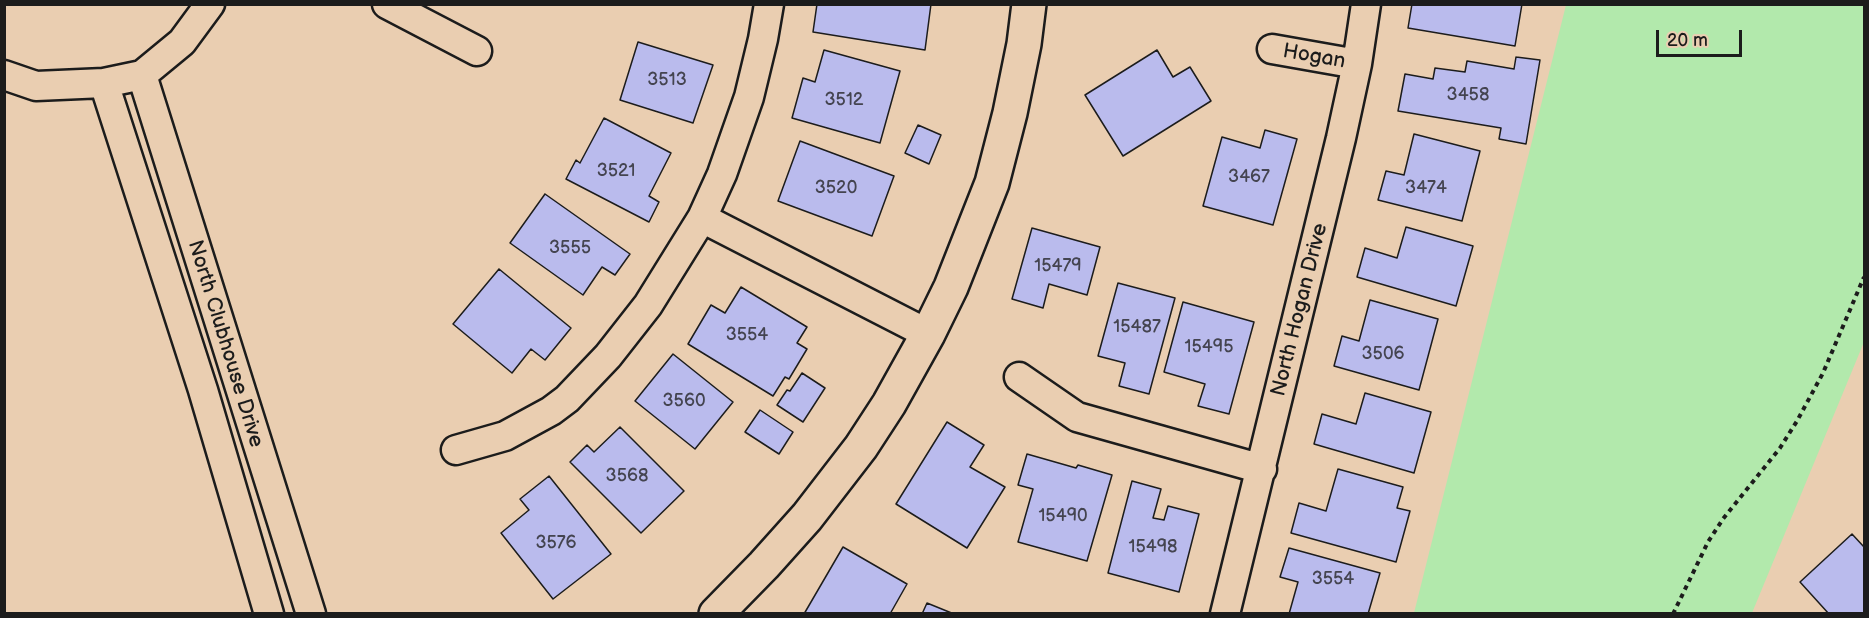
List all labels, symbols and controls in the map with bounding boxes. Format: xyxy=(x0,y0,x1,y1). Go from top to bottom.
scale bar xyxy=(1659,18,1744,56)
text: 20 m xyxy=(1667,30,1708,51)
street label: Hogan xyxy=(1281,39,1347,75)
house number: 3513 xyxy=(647,69,687,91)
house number: 3458 xyxy=(1447,84,1489,106)
house number: 3512 xyxy=(825,89,863,111)
house number: 3521 xyxy=(597,160,635,182)
house number: 3467 xyxy=(1228,166,1270,188)
house number: 3520 xyxy=(815,177,857,199)
house number: 3474 xyxy=(1405,177,1447,199)
street label: North Hogan Drive xyxy=(1266,221,1334,399)
street label: North Clubhouse Drive xyxy=(181,237,269,451)
house number: 3555 xyxy=(549,237,591,259)
house number: 15479 xyxy=(1034,255,1082,277)
house number: 15487 xyxy=(1113,316,1161,338)
house number: 3554 xyxy=(726,324,768,346)
house number: 15495 xyxy=(1185,336,1233,358)
house number: 3506 xyxy=(1362,343,1404,365)
house number: 3560 xyxy=(663,390,705,412)
house number: 3568 xyxy=(606,465,648,487)
house number: 15490 xyxy=(1038,505,1088,527)
house number: 3576 xyxy=(535,532,577,554)
house number: 15498 xyxy=(1128,536,1178,558)
house number: 3554 xyxy=(1312,568,1354,590)

